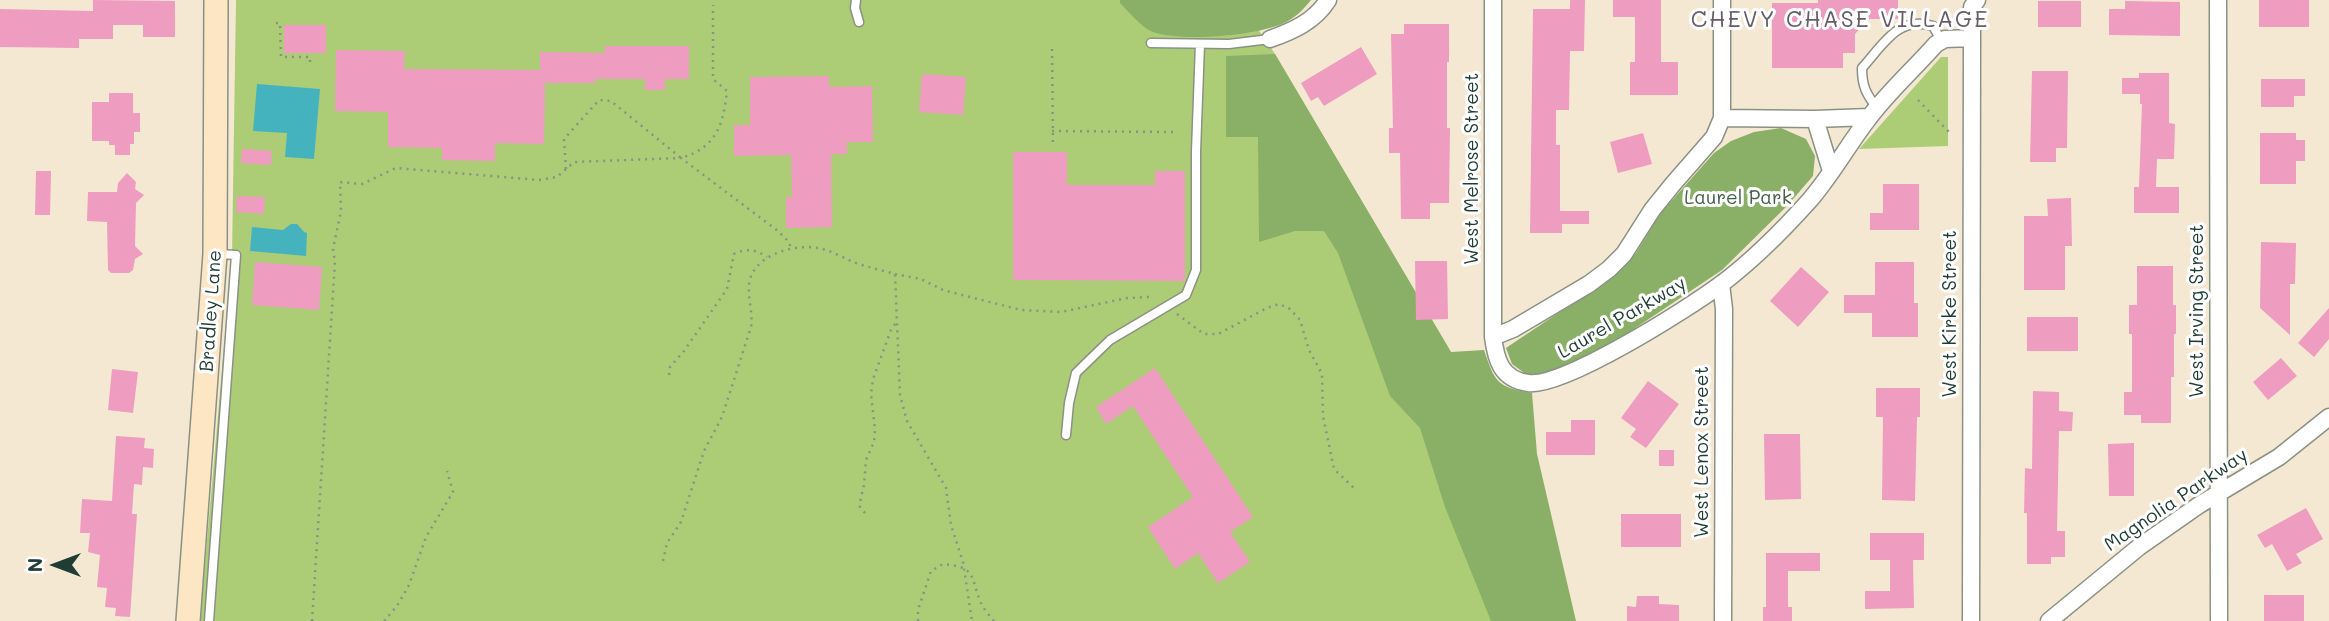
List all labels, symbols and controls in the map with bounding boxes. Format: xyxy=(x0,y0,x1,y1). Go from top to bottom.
district label: CHEVY CHASE VILLAGE xyxy=(1693,6,1987,34)
street label: West Melrose Street xyxy=(1461,73,1483,265)
park label: Laurel Park xyxy=(1684,187,1792,209)
street label: West Irving Street xyxy=(2186,224,2208,398)
street label: West Kirke Street xyxy=(1939,230,1961,398)
street label: Bradley Lane xyxy=(195,249,227,373)
street label: Laurel Parkway xyxy=(1554,272,1690,364)
street label: West Lenox Street xyxy=(1691,366,1713,538)
street label: Magnolia Parkway xyxy=(2100,444,2252,556)
north arrow xyxy=(21,530,91,600)
text: N xyxy=(22,558,47,572)

